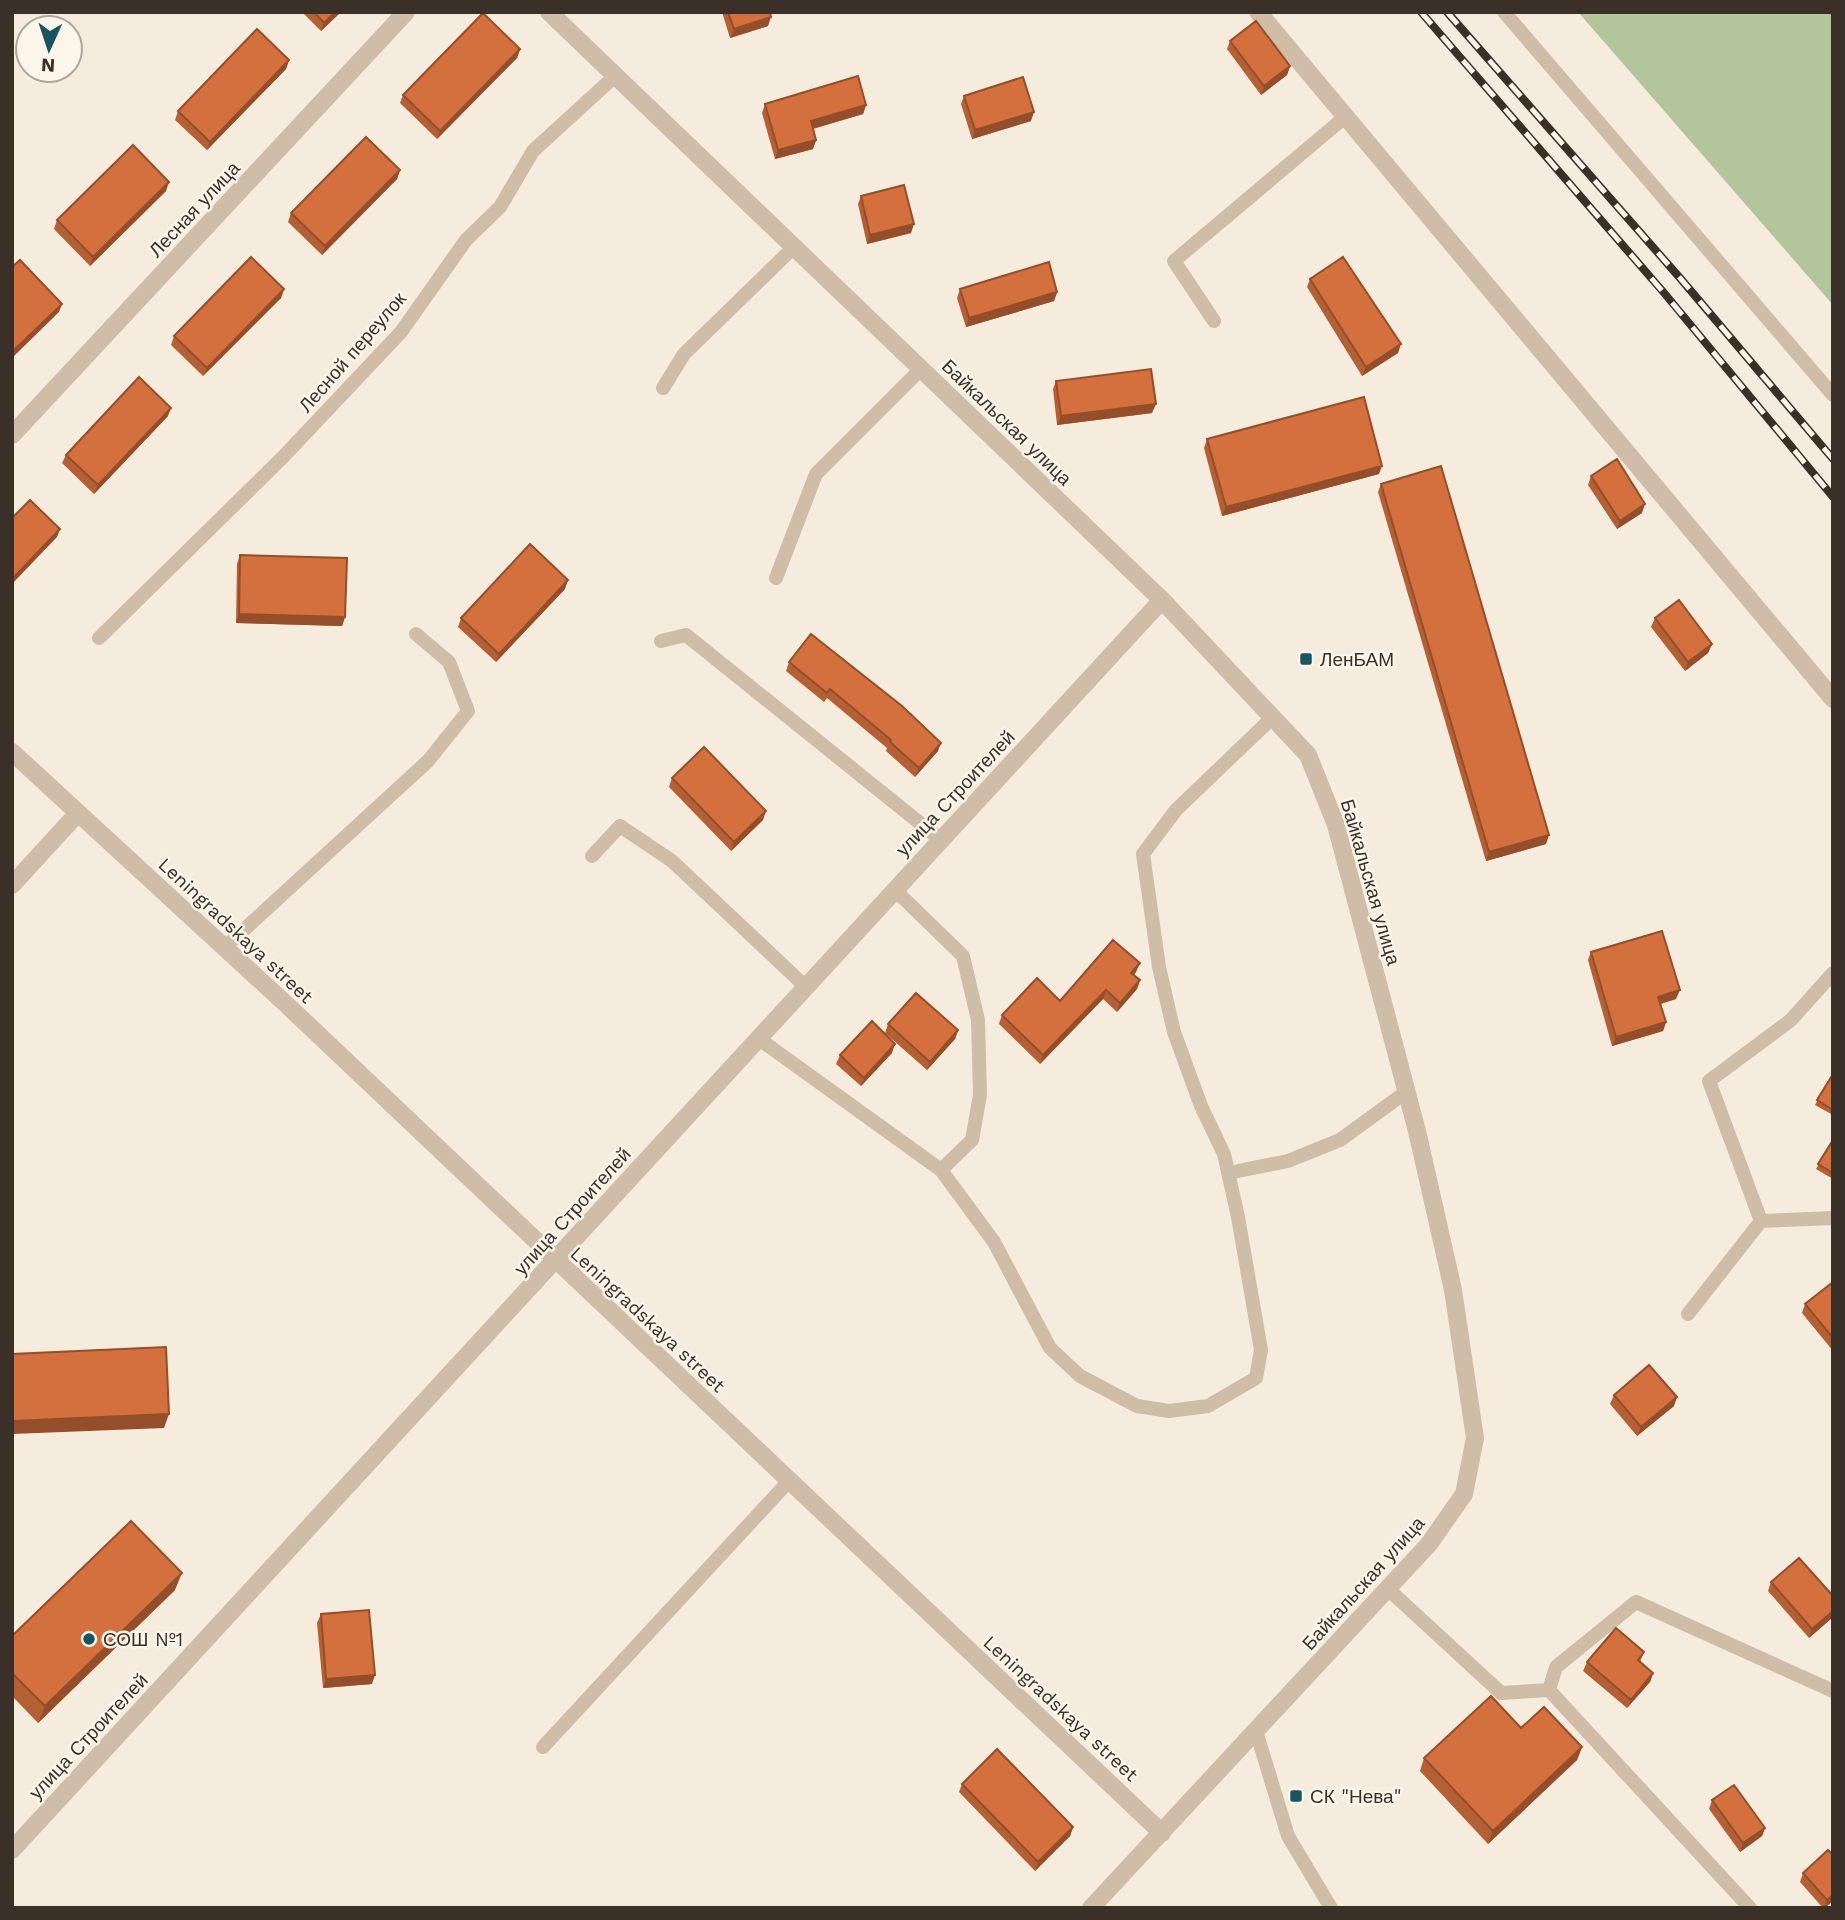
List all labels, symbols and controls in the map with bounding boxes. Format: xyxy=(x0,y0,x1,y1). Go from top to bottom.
north arrow xyxy=(14,14,84,84)
text: N xyxy=(40,54,56,77)
street label: Лесная улица xyxy=(144,156,245,262)
street label: Лесной переулок xyxy=(294,287,411,417)
street label: Байкальская улица xyxy=(937,354,1077,491)
place label: ЛенБАМ xyxy=(1320,648,1394,671)
marker: ЛенБАМ xyxy=(1298,651,1314,667)
street label: улица Строителей xyxy=(891,726,1020,861)
street label: Байкальская улица xyxy=(1336,796,1405,968)
street label: Leningradskaya street xyxy=(154,853,318,1008)
street label: улица Строителей xyxy=(509,1143,636,1280)
street label: Leningradskaya street xyxy=(566,1242,730,1397)
street label: Байкальская улица xyxy=(1297,1512,1430,1655)
place label: СОШ №1 xyxy=(103,1628,183,1651)
marker: СОШ №1 xyxy=(81,1631,97,1647)
street label: Leningradskaya street xyxy=(979,1631,1143,1786)
street label: улица Строителей xyxy=(24,1669,153,1804)
place label: СК "Нева" xyxy=(1310,1785,1401,1808)
marker: СК "Нева" xyxy=(1288,1788,1304,1804)

